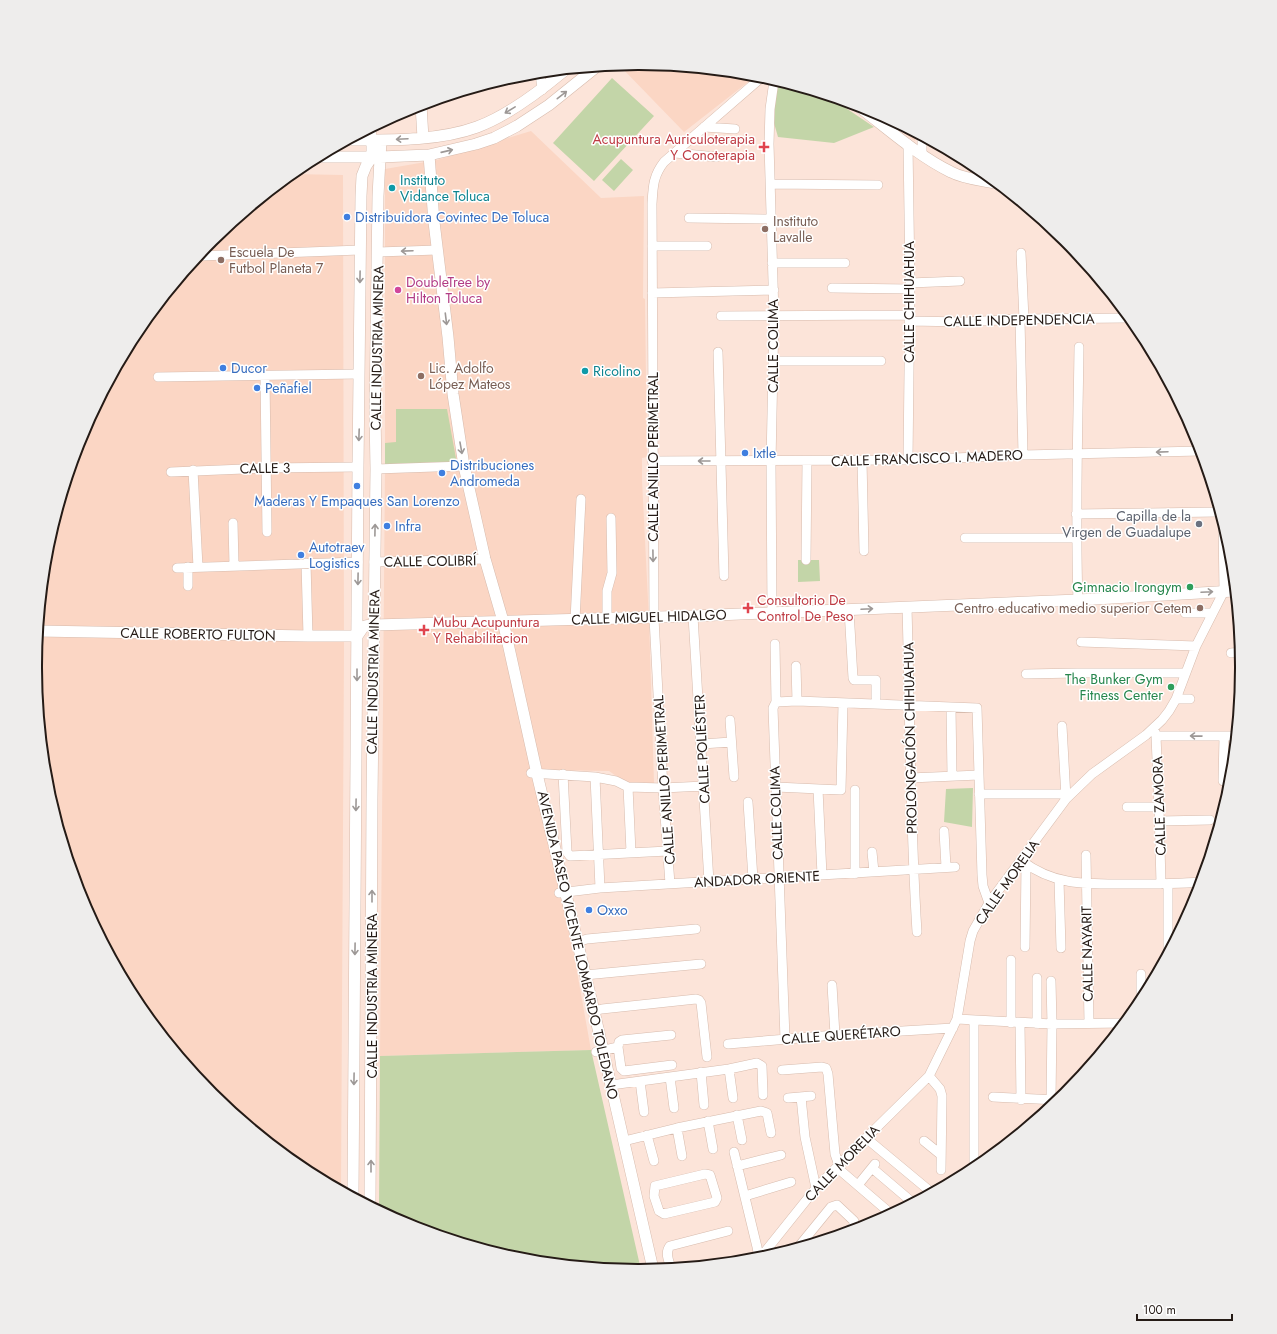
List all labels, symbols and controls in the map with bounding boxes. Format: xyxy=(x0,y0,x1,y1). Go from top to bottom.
one-way arrow xyxy=(557,90,568,99)
one-way arrow xyxy=(504,106,516,114)
place label: Acupuntura Auriculoterapia Y Conoterapia xyxy=(592,129,755,165)
one-way arrow xyxy=(396,135,409,143)
marker: Acupuntura Auriculoterapia Y Conoterapia xyxy=(758,141,770,153)
one-way arrow xyxy=(440,146,453,154)
place label: Instituto Vidance Toluca xyxy=(400,170,490,206)
marker: Instituto Vidance Toluca xyxy=(387,183,397,193)
place label: Distribuidora Covintec De Toluca xyxy=(355,207,549,227)
place label: Instituto Lavalle xyxy=(773,211,818,247)
marker: Distribuidora Covintec De Toluca xyxy=(342,212,352,222)
marker: Instituto Lavalle xyxy=(760,224,770,234)
street label: CALLE CHIHUAHUA xyxy=(899,240,919,363)
place label: Escuela De Futbol Planeta 7 xyxy=(229,242,324,278)
one-way arrow xyxy=(401,247,414,255)
marker: Escuela De Futbol Planeta 7 xyxy=(216,255,226,265)
street label: CALLE INDUSTRIA MINERA xyxy=(366,265,388,431)
one-way arrow xyxy=(356,270,364,283)
place label: DoubleTree by Hilton Toluca xyxy=(406,272,491,308)
marker: DoubleTree by Hilton Toluca xyxy=(393,285,403,295)
street label: CALLE COLIMA xyxy=(763,298,783,393)
street label: CALLE INDEPENDENCIA xyxy=(943,309,1096,331)
one-way arrow xyxy=(442,312,450,325)
place label: Ducor xyxy=(231,358,267,378)
place label: Lic. Adolfo López Mateos xyxy=(429,358,511,394)
place label: Ricolino xyxy=(593,361,641,381)
marker: Ducor xyxy=(218,363,228,373)
marker: Ricolino xyxy=(580,366,590,376)
marker: Lic. Adolfo López Mateos xyxy=(416,371,426,381)
street label: CALLE ANILLO PERIMETRAL xyxy=(643,371,663,542)
place label: Peñafiel xyxy=(265,378,312,398)
marker: Peñafiel xyxy=(252,383,262,393)
one-way arrow xyxy=(355,428,362,441)
one-way arrow xyxy=(457,441,465,454)
place label: Ixtle xyxy=(753,443,776,463)
street label: CALLE FRANCISCO I. MADERO xyxy=(831,445,1023,471)
marker: Ixtle xyxy=(740,448,750,458)
one-way arrow xyxy=(1156,448,1169,456)
place label: Distribuciones Andromeda xyxy=(450,455,534,491)
street label: CALLE 3 xyxy=(239,458,291,478)
one-way arrow xyxy=(698,458,711,465)
marker: Distribuciones Andromeda xyxy=(437,468,447,478)
marker: Maderas Y Empaques San Lorenzo xyxy=(352,481,362,491)
place label: Maderas Y Empaques San Lorenzo xyxy=(254,491,460,511)
place label: Capilla de la Virgen de Guadalupe xyxy=(1062,506,1191,542)
place label: Infra xyxy=(395,516,421,536)
marker: Capilla de la Virgen de Guadalupe xyxy=(1194,519,1204,529)
marker: Infra xyxy=(382,521,392,531)
one-way arrow xyxy=(371,524,379,537)
place label: Autotraev Logistics xyxy=(309,537,365,573)
one-way arrow xyxy=(649,549,657,562)
marker: Autotraev Logistics xyxy=(296,550,306,560)
street label: CALLE COLIBRÍ xyxy=(384,550,477,572)
one-way arrow xyxy=(354,572,362,585)
place label: Gimnacio Irongym xyxy=(1072,577,1182,597)
marker: Gimnacio Irongym xyxy=(1185,582,1195,592)
one-way arrow xyxy=(1200,588,1213,596)
street label: CALLE INDUSTRIA MINERA xyxy=(362,589,384,755)
place label: Consultorio De Control De Peso xyxy=(757,590,854,626)
place label: Centro educativo medio superior Cetem xyxy=(954,598,1192,618)
marker: Consultorio De Control De Peso xyxy=(742,602,754,614)
marker: Centro educativo medio superior Cetem xyxy=(1195,603,1205,613)
street label: CALLE MIGUEL HIDALGO xyxy=(571,604,727,630)
one-way arrow xyxy=(860,605,873,612)
place label: Mubu Acupuntura Y Rehabilitacion xyxy=(433,612,539,648)
street label: CALLE ROBERTO FULTON xyxy=(120,623,276,645)
marker: Mubu Acupuntura Y Rehabilitacion xyxy=(418,624,430,636)
street label: PROLONGACIÓN CHIHUAHUA xyxy=(898,641,922,834)
one-way arrow xyxy=(353,668,361,681)
place label: The Bunker Gym Fitness Center xyxy=(1065,669,1163,705)
marker: The Bunker Gym Fitness Center xyxy=(1166,682,1176,692)
street label: CALLE ANILLO PERIMETRAL xyxy=(648,694,680,865)
street label: CALLE POLIÉSTER xyxy=(689,694,715,804)
one-way arrow xyxy=(1190,732,1203,740)
street label: CALLE ZAMORA xyxy=(1147,755,1171,856)
street label: CALLE COLIMA xyxy=(764,765,788,860)
street label: AVENIDA PASEO VICENTE LOMBARDO TOLEDANO xyxy=(533,789,623,1101)
one-way arrow xyxy=(352,798,360,811)
street label: CALLE MORELIA xyxy=(970,835,1044,929)
street label: ANDADOR ORIENTE xyxy=(693,866,821,892)
one-way arrow xyxy=(368,890,376,903)
place label: Oxxo xyxy=(597,900,628,920)
marker: Oxxo xyxy=(584,905,594,915)
street label: CALLE NAYARIT xyxy=(1076,905,1098,1002)
street label: CALLE INDUSTRIA MINERA xyxy=(362,913,382,1078)
one-way arrow xyxy=(351,942,358,955)
street label: CALLE QUERÉTARO xyxy=(781,1021,901,1049)
one-way arrow xyxy=(350,1072,358,1085)
street label: CALLE MORELIA xyxy=(800,1120,884,1206)
one-way arrow xyxy=(367,1160,375,1173)
scale bar xyxy=(1137,1296,1232,1322)
text: 100 m xyxy=(1143,1301,1176,1319)

